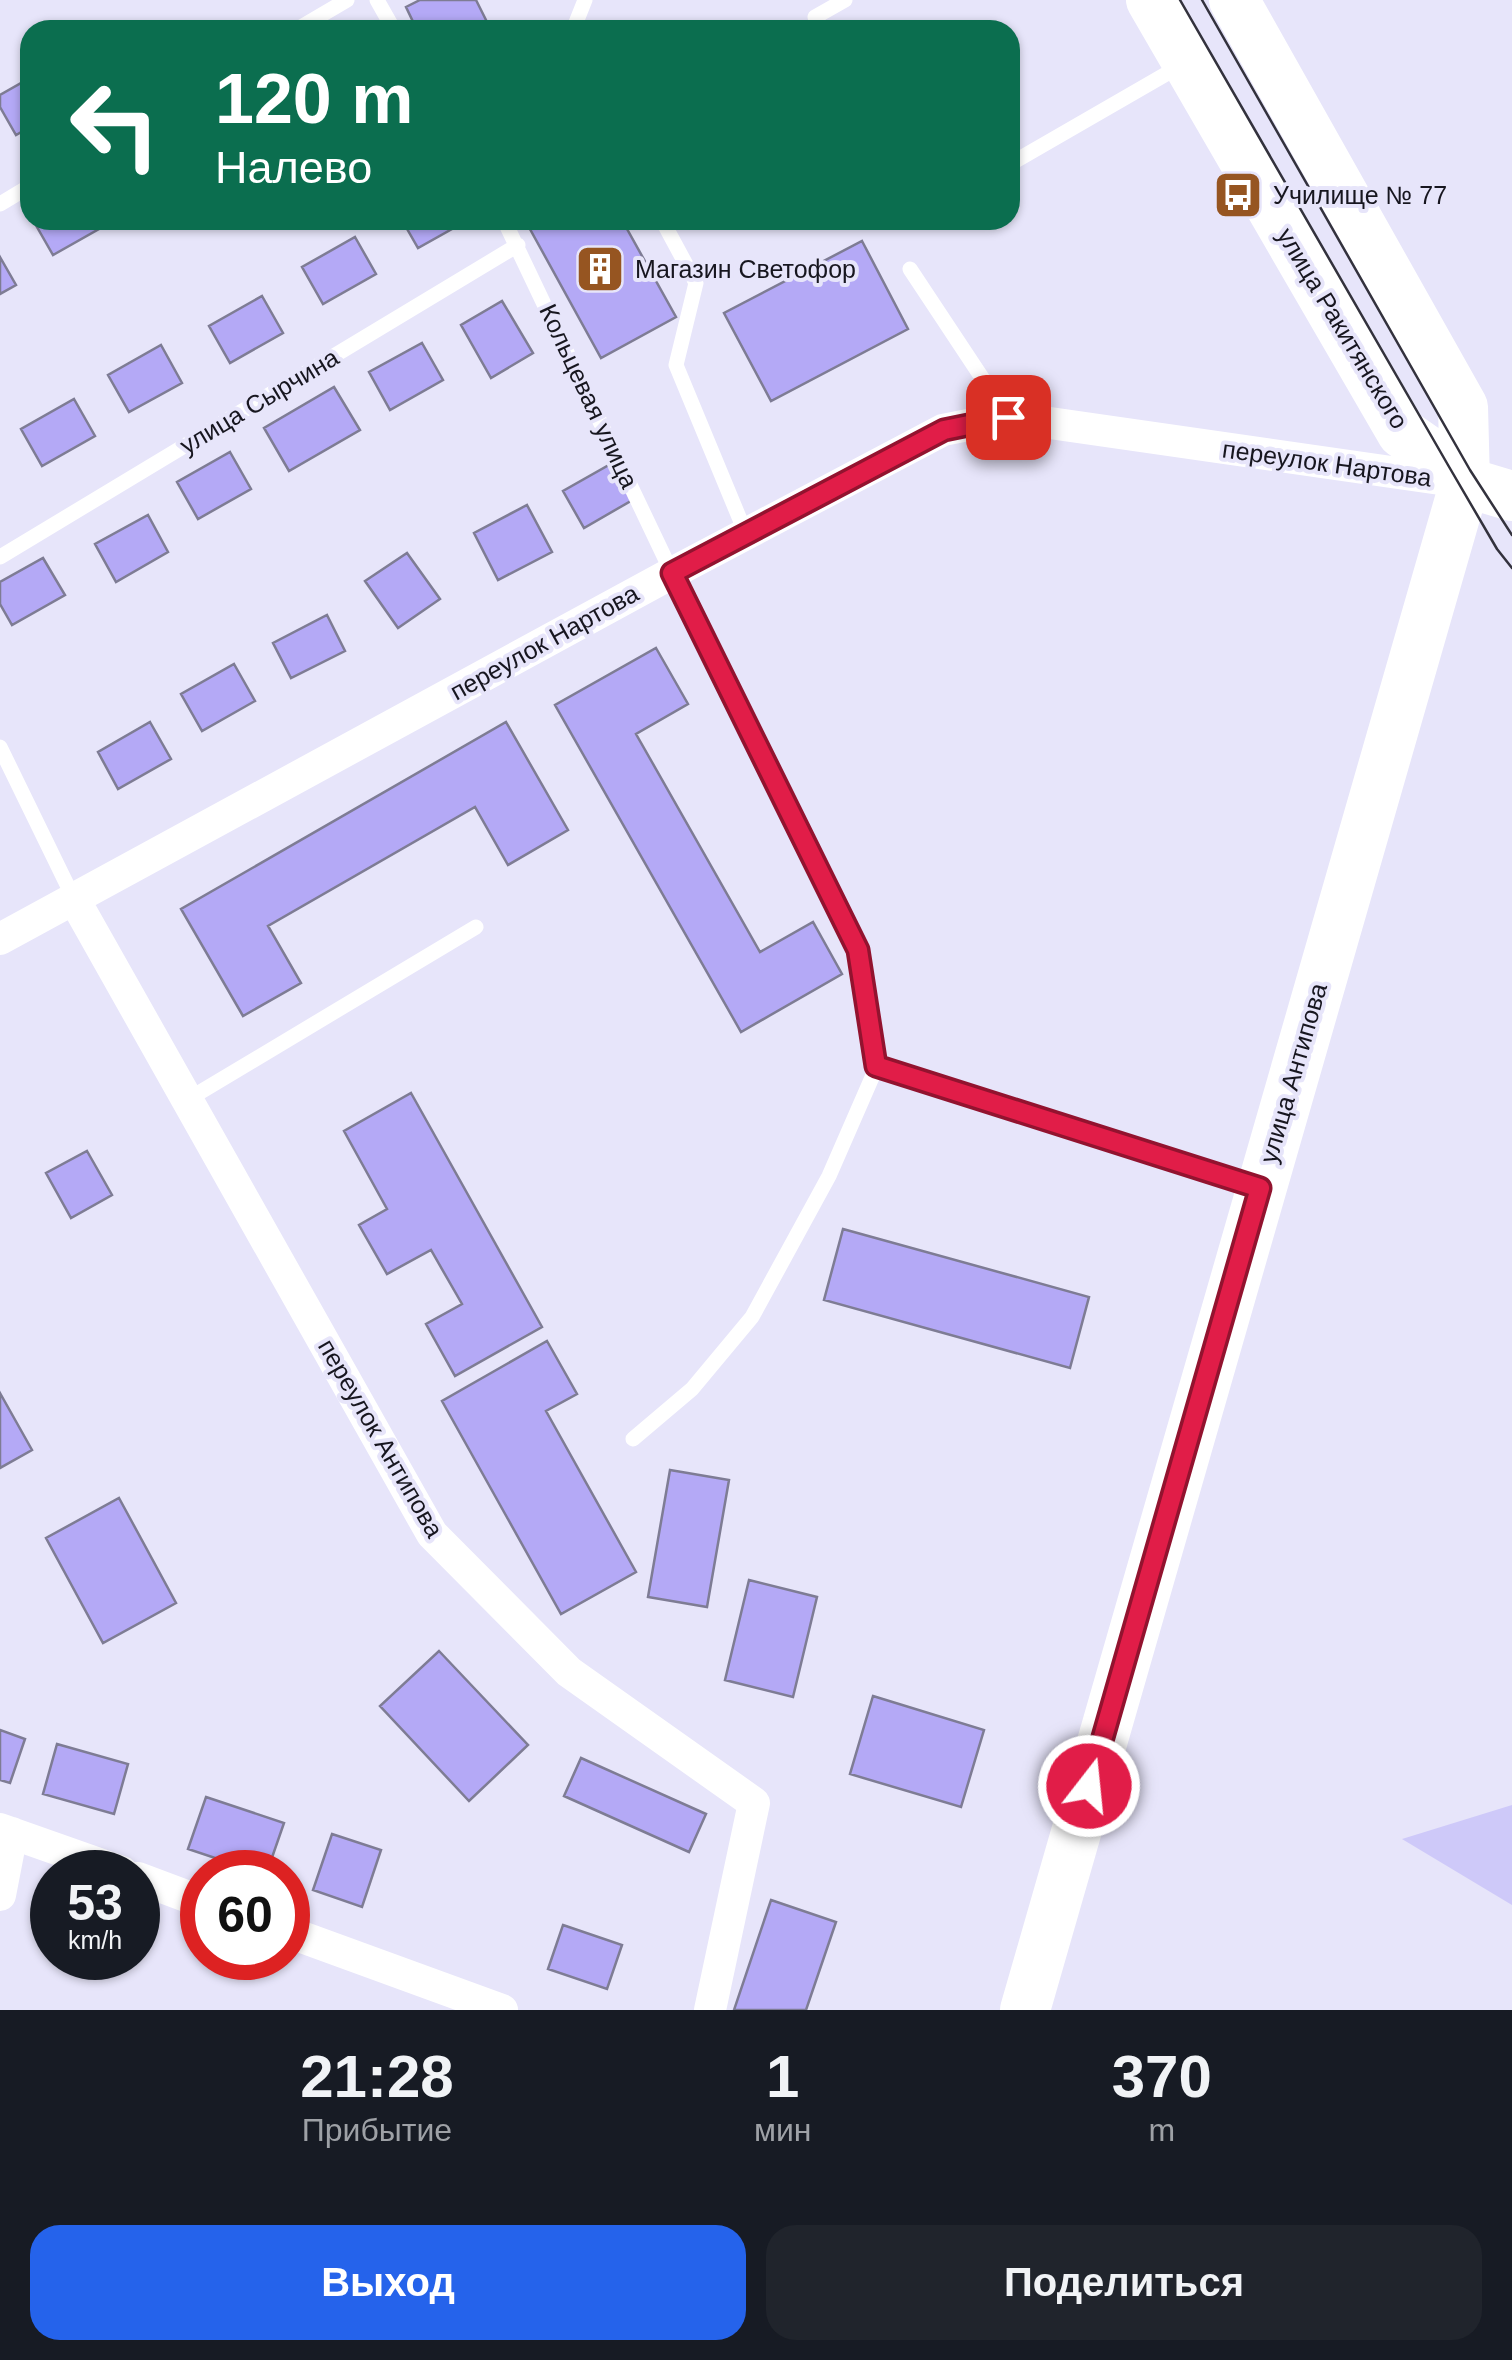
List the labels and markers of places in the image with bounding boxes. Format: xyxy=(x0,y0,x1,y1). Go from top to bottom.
bus stop icon: Училище № 77 xyxy=(1212,169,1264,221)
place label: Училище № 77 xyxy=(1273,181,1447,209)
building icon: Магазин Светофор xyxy=(574,243,626,295)
place label: Магазин Светофор xyxy=(635,255,856,283)
pin xyxy=(966,375,1051,460)

